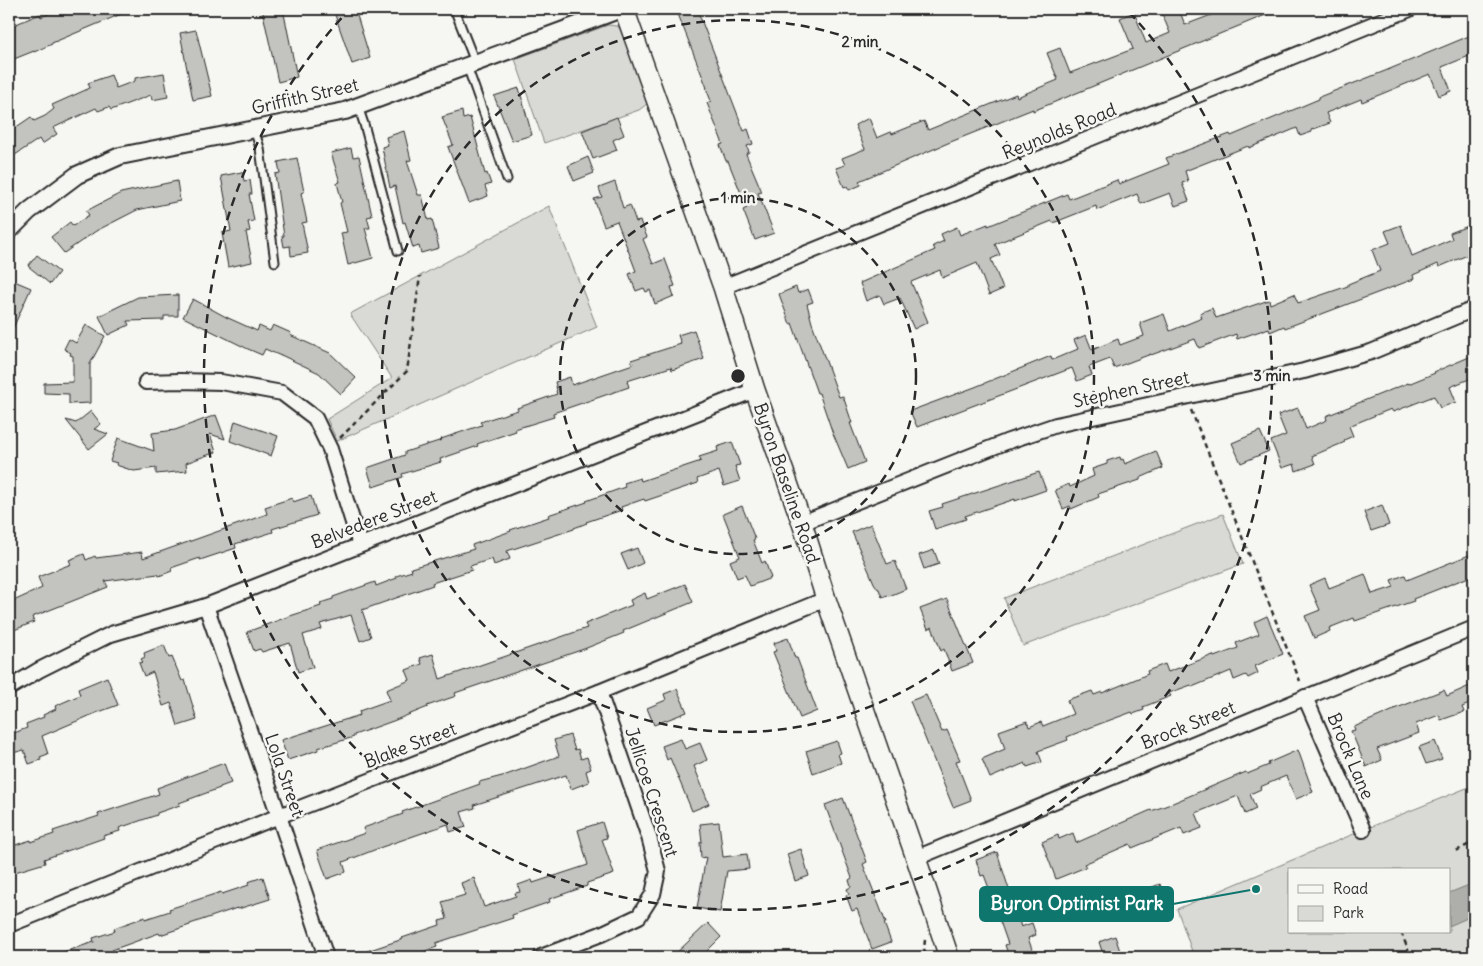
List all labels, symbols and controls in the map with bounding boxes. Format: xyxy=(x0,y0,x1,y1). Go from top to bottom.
text: 2 min xyxy=(842,32,879,51)
street label: Griffith Street xyxy=(249,73,361,119)
street label: Reynolds Road xyxy=(999,98,1120,164)
text: 1 min xyxy=(721,188,756,207)
street label: Stephen Street xyxy=(1071,365,1191,413)
text: 3 min xyxy=(1253,366,1291,385)
centre of rings xyxy=(729,367,747,385)
street label: Byron Baseline Road xyxy=(749,400,825,567)
street label: Belvedere Street xyxy=(308,484,440,554)
street label: Brock Street xyxy=(1137,696,1239,754)
street label: Brock Lane xyxy=(1322,709,1380,803)
street label: Blake Street xyxy=(361,717,459,773)
street label: Jellicoe Crescent xyxy=(620,724,684,860)
street label: Lola Street xyxy=(260,730,310,820)
legend xyxy=(1288,868,1450,934)
text: Road xyxy=(1333,879,1368,898)
callout: Byron Optimist Park xyxy=(980,887,1173,921)
text: Byron Optimist Park xyxy=(991,891,1164,915)
text: Park xyxy=(1333,903,1364,922)

